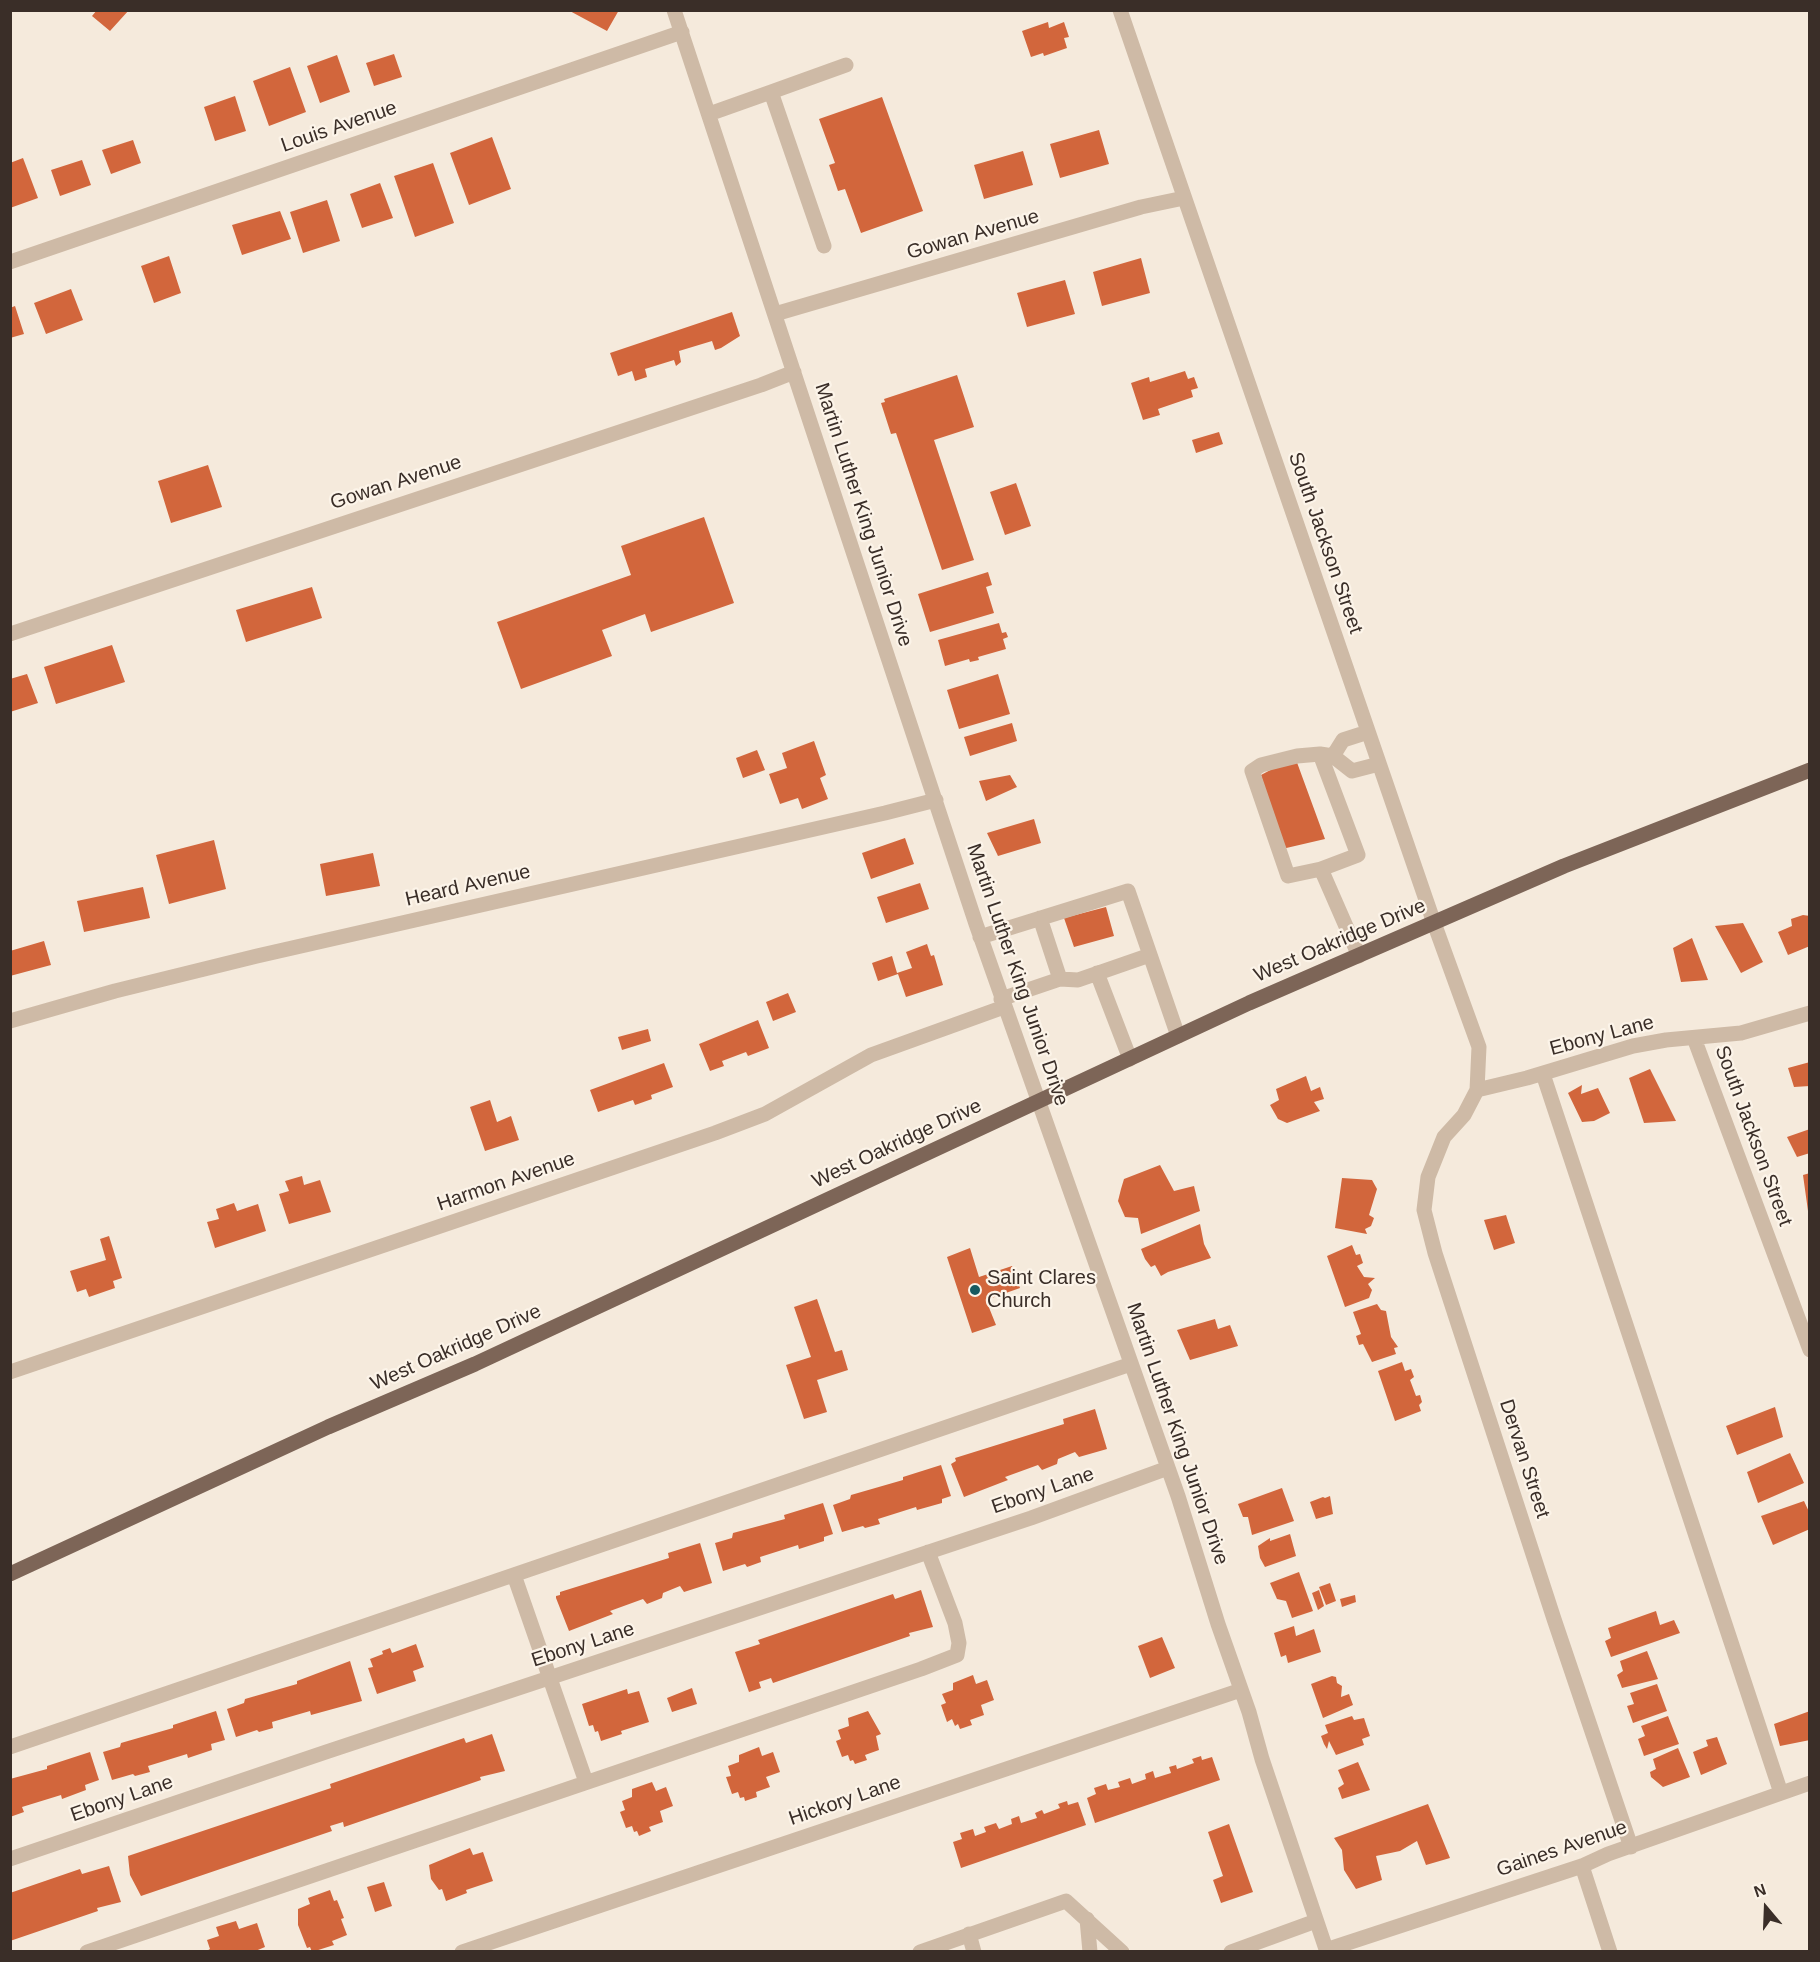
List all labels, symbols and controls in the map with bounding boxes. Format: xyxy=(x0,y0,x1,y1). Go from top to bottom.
street label: Louis Avenue xyxy=(278,96,400,158)
street label: Gowan Avenue xyxy=(904,205,1042,265)
street label: Martin Luther King Junior Drive xyxy=(809,380,917,650)
street label: South Jackson Street xyxy=(1283,449,1367,637)
street label: Gowan Avenue xyxy=(327,451,465,515)
street label: Martin Luther King Junior Drive xyxy=(961,841,1073,1109)
street label: Heard Avenue xyxy=(403,860,533,912)
street label: West Oakridge Drive xyxy=(1251,894,1429,988)
street label: Ebony Lane xyxy=(1547,1011,1657,1061)
street label: South Jackson Street xyxy=(1709,1043,1797,1229)
street label: West Oakridge Drive xyxy=(808,1094,986,1194)
street label: Harmon Avenue xyxy=(434,1147,578,1217)
place label: Saint Clares Church xyxy=(987,1266,1096,1313)
marker: Saint Clares Church xyxy=(968,1283,982,1297)
street label: West Oakridge Drive xyxy=(367,1300,545,1396)
street label: Martin Luther King Junior Drive xyxy=(1121,1300,1233,1568)
street label: Dervan Street xyxy=(1494,1397,1554,1521)
street label: Ebony Lane xyxy=(989,1462,1097,1520)
street label: Ebony Lane xyxy=(529,1617,637,1673)
street label: Ebony Lane xyxy=(68,1770,176,1828)
street label: Hickory Lane xyxy=(786,1771,904,1831)
street label: Gaines Avenue xyxy=(1494,1815,1630,1883)
north arrow xyxy=(1736,1878,1796,1938)
text: N xyxy=(1752,1881,1768,1900)

